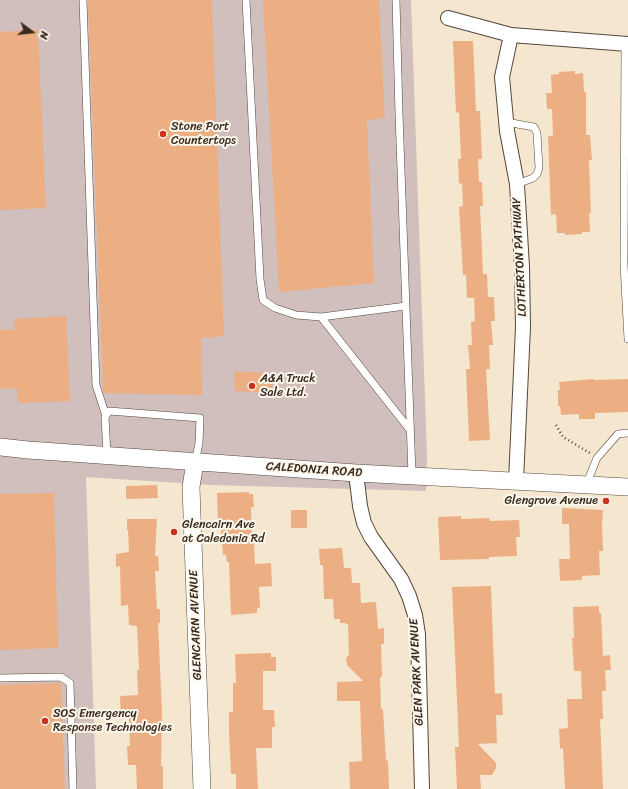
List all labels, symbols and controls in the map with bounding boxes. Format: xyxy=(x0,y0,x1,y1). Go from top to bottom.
north arrow xyxy=(12,12,52,52)
text: N xyxy=(34,29,54,41)
place label: Stone Port Countertops xyxy=(171,120,236,148)
marker: Stone Port Countertops xyxy=(158,129,168,139)
street label: LOTHERTON PATHWAY xyxy=(510,197,530,317)
place label: A&A Truck Sale Ltd. xyxy=(260,372,316,400)
marker: A&A Truck Sale Ltd. xyxy=(247,381,257,391)
street label: CALEDONIA ROAD xyxy=(265,459,363,481)
place label: Glengrove Avenue xyxy=(505,494,598,508)
marker: Glengrove Avenue xyxy=(601,496,611,506)
place label: Glencairn Ave at Caledonia Rd xyxy=(182,518,264,546)
marker: Glencairn Ave at Caledonia Rd xyxy=(169,527,179,537)
street label: GLENCAIRN AVENUE xyxy=(187,570,205,680)
street label: GLEN PARK AVENUE xyxy=(407,618,427,726)
place label: SOS Emergency Response Technologies xyxy=(53,707,172,735)
marker: SOS Emergency Response Technologies xyxy=(40,716,50,726)

